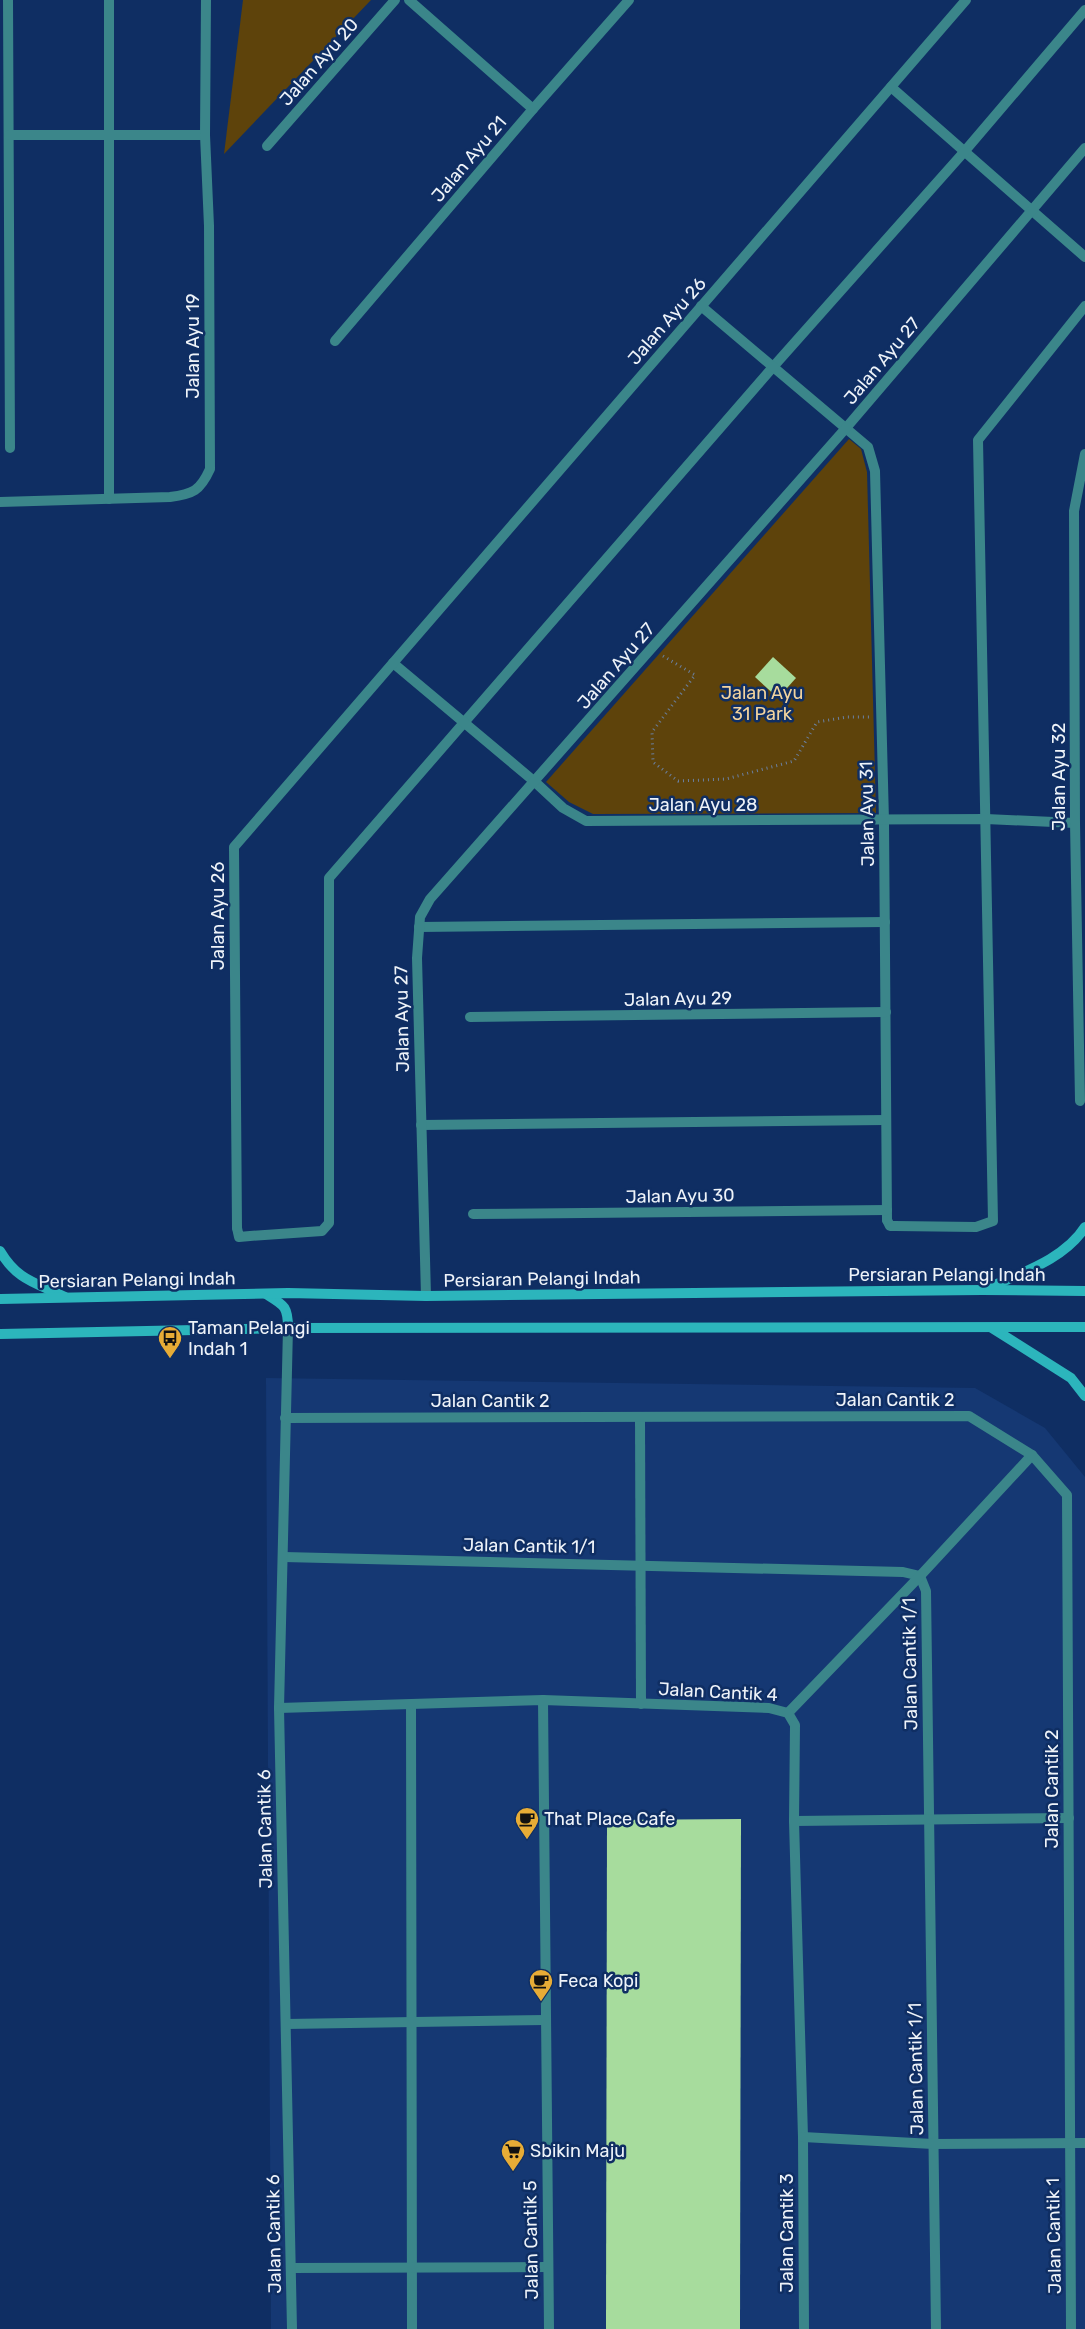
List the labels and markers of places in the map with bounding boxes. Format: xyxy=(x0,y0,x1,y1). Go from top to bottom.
place label: Taman Pelangi Indah 1 xyxy=(188,1317,310,1360)
bus stop icon: Taman Pelangi Indah 1 xyxy=(157,1325,183,1359)
cafe icon: That Place Cafe xyxy=(514,1806,540,1840)
place label: That Place Cafe xyxy=(544,1808,675,1830)
cafe icon: Feca Kopi xyxy=(528,1968,554,2002)
place label: Feca Kopi xyxy=(558,1970,638,1992)
supermarket icon: Sbikin Maju xyxy=(500,2138,526,2172)
place label: Sbikin Maju xyxy=(530,2140,625,2162)

